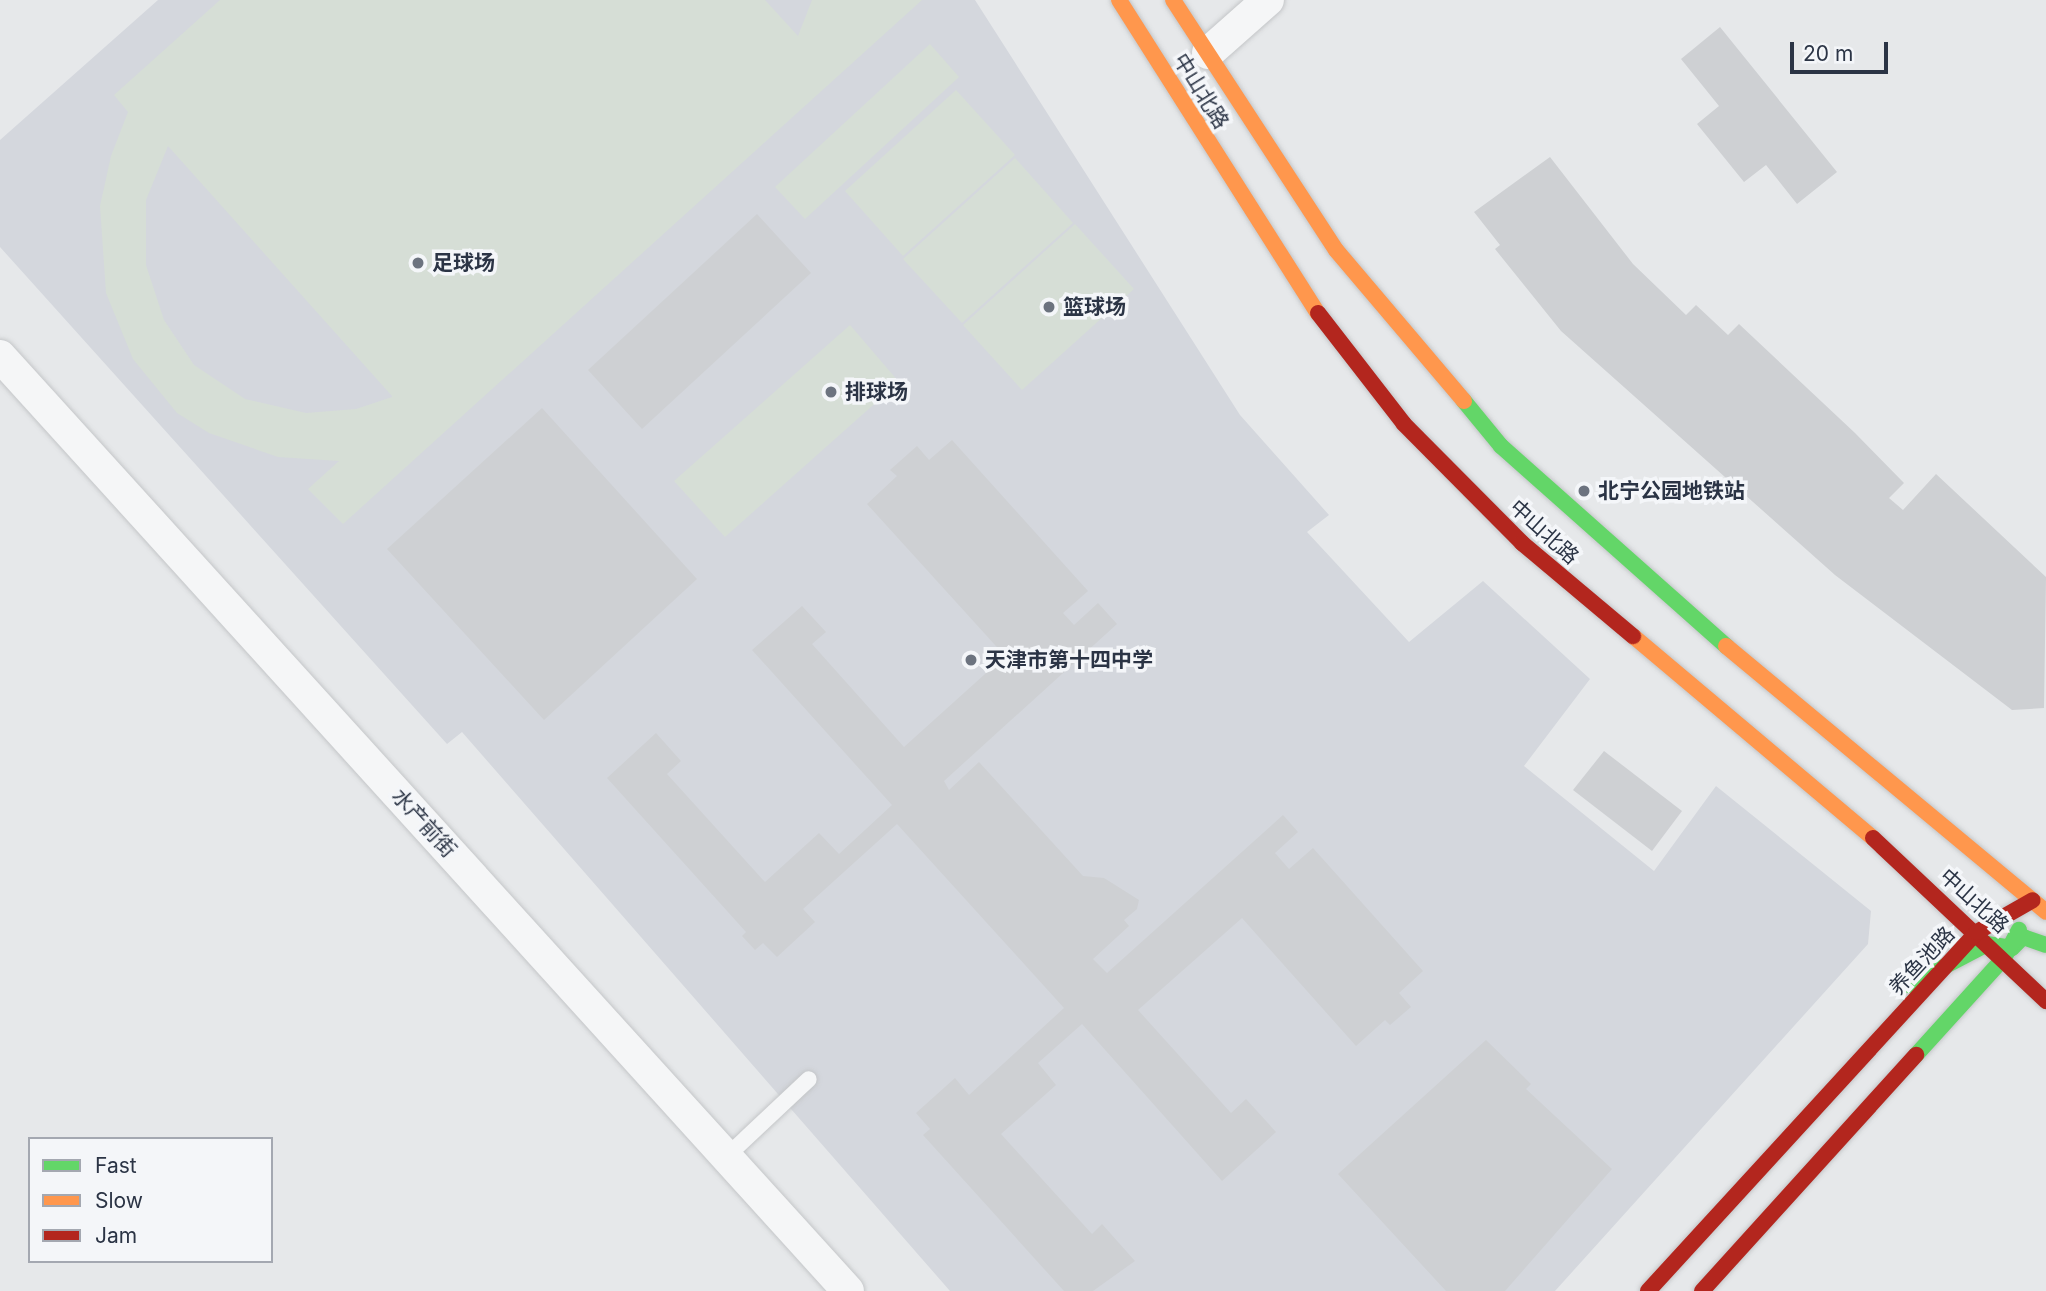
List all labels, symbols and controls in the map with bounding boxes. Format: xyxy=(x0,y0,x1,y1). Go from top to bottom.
scale bar xyxy=(1794,28,1892,72)
text: 20 m xyxy=(1803,41,1853,66)
street label: 中山北路 xyxy=(1168,49,1234,133)
place label: 足球场 xyxy=(432,250,495,276)
marker: 足球场 xyxy=(410,255,426,271)
place label: 篮球场 xyxy=(1063,294,1126,320)
marker: 篮球场 xyxy=(1041,299,1057,315)
place label: 排球场 xyxy=(845,379,908,405)
marker: 排球场 xyxy=(823,384,839,400)
place label: 北宁公园地铁站 xyxy=(1598,478,1745,504)
marker: 北宁公园地铁站 xyxy=(1576,483,1592,499)
street label: 中山北路 xyxy=(1504,495,1584,569)
place label: 天津市第十四中学 xyxy=(985,647,1153,673)
marker: 天津市第十四中学 xyxy=(963,652,979,668)
street label: 水产前街 xyxy=(387,783,461,863)
street label: 中山北路 xyxy=(1934,864,2014,938)
street label: 养鱼池路 xyxy=(1884,922,1960,1000)
legend xyxy=(28,1137,273,1263)
text: Fast xyxy=(95,1153,137,1178)
text: Slow xyxy=(95,1188,143,1213)
text: Jam xyxy=(95,1223,137,1248)

